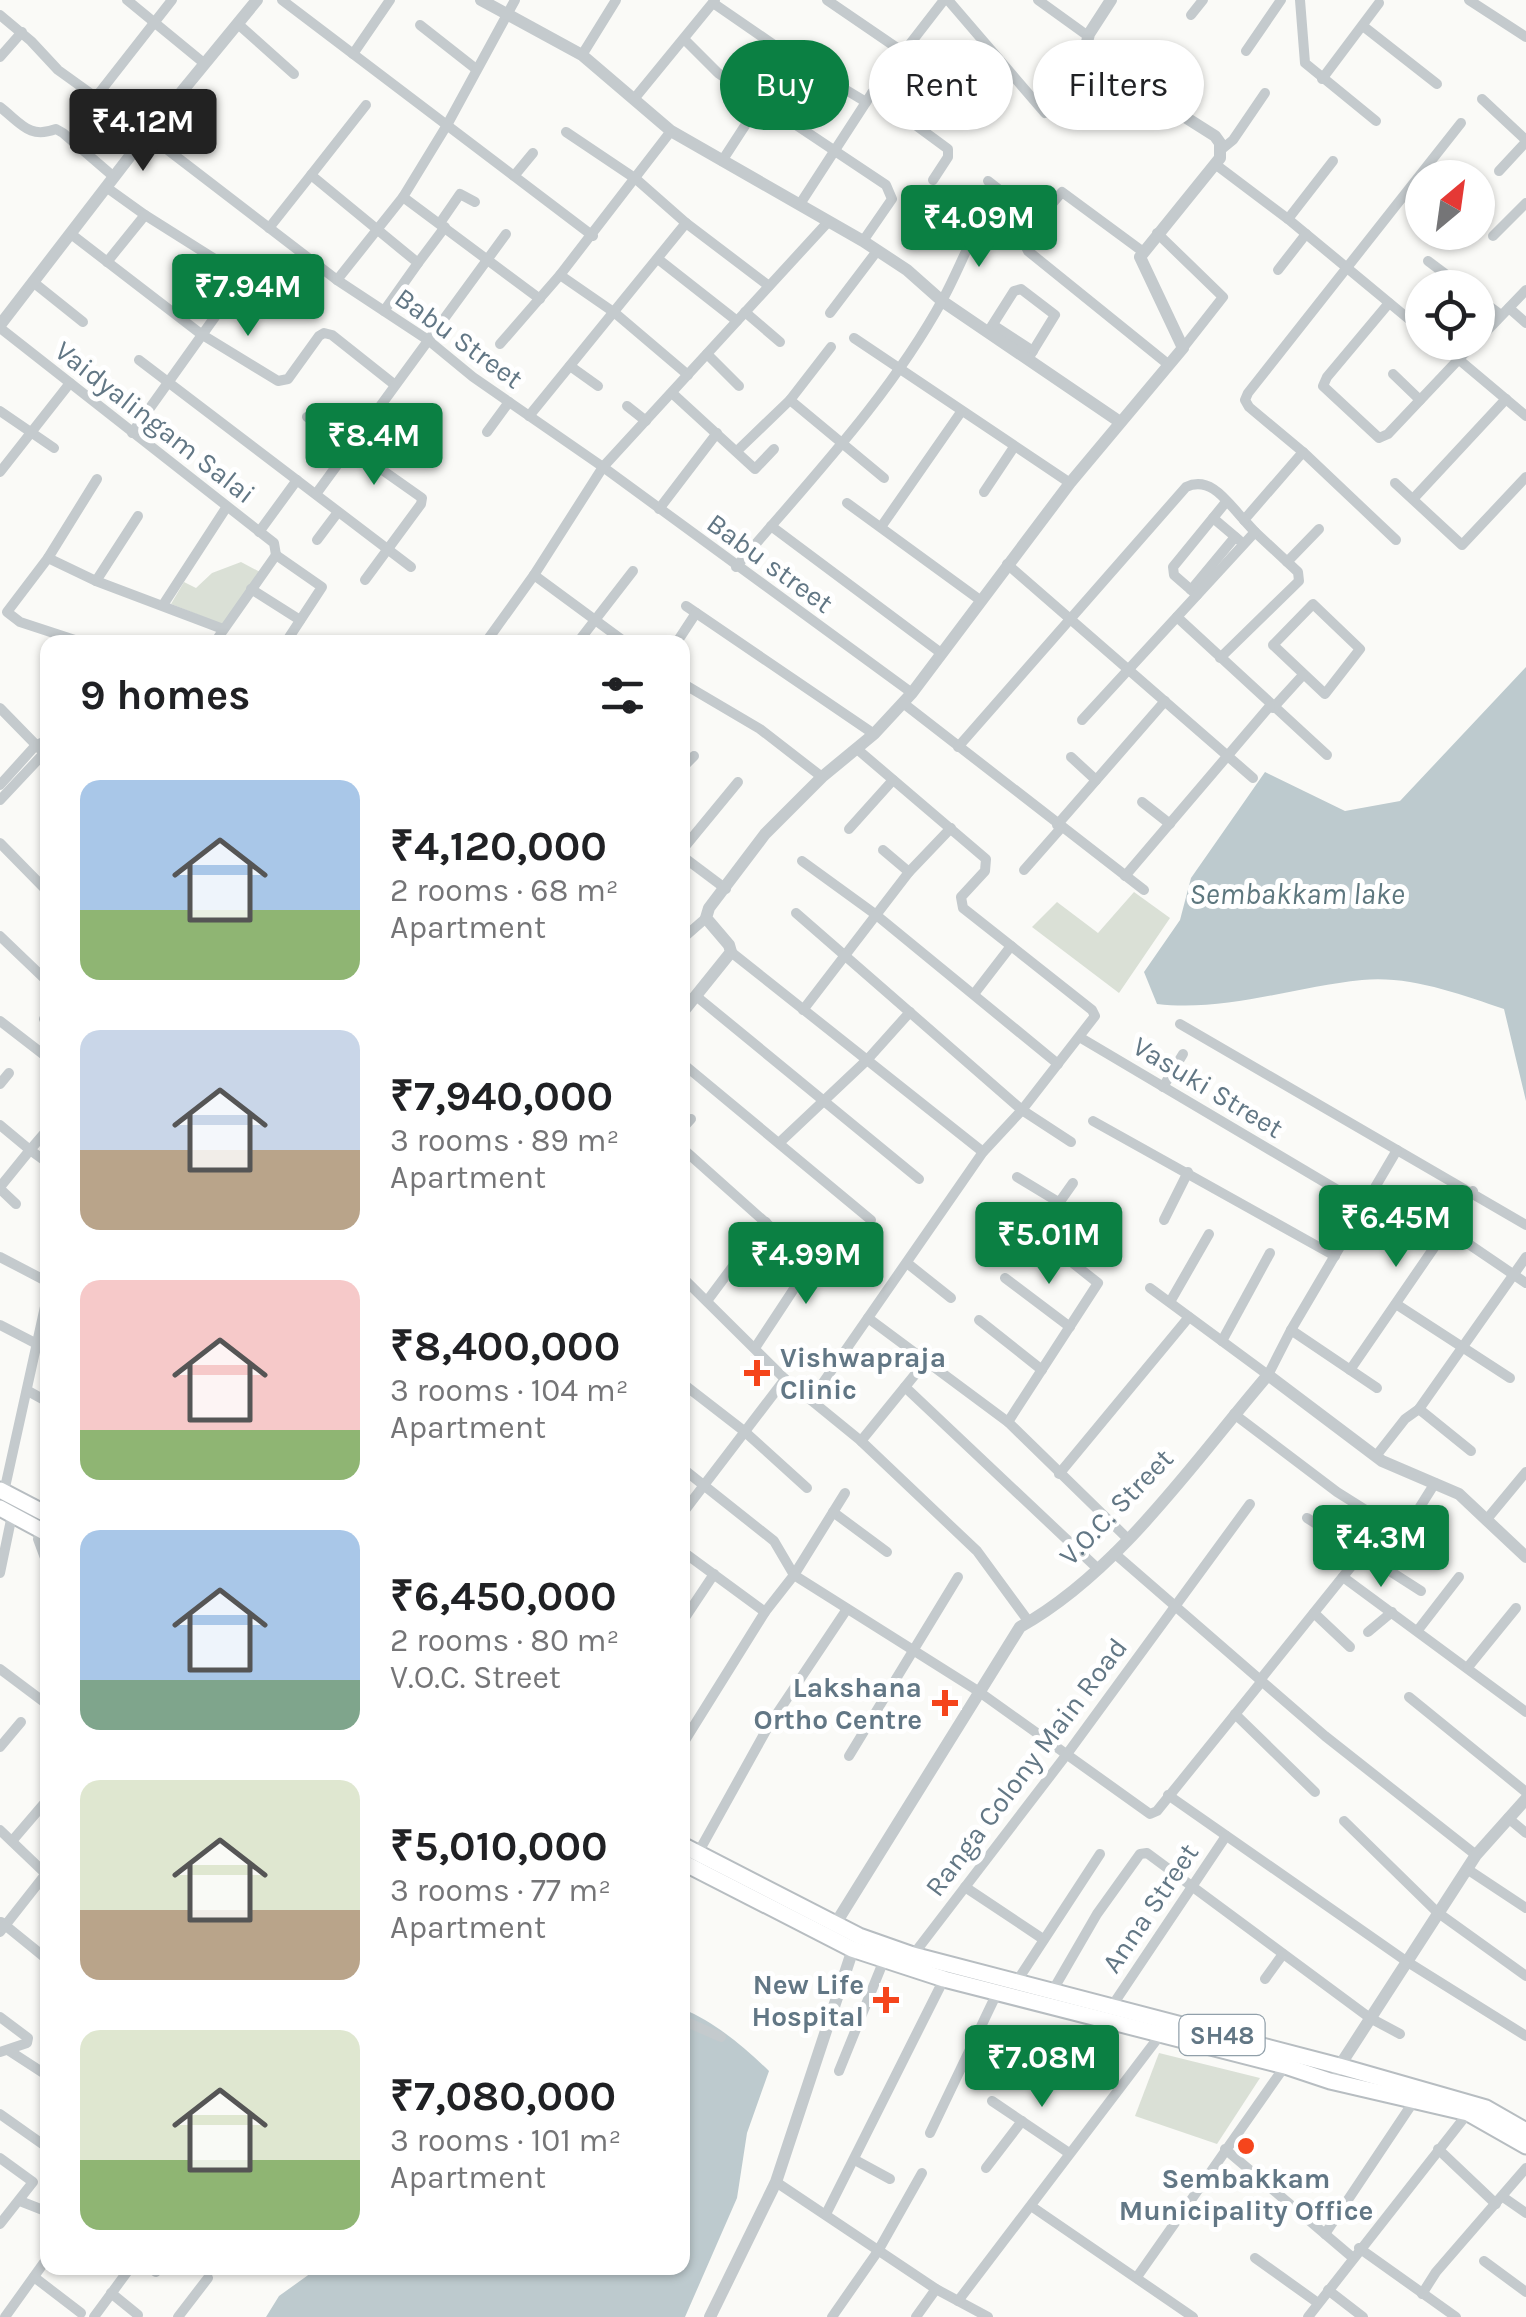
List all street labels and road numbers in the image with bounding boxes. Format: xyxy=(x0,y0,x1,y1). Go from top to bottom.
street label: Babu Street xyxy=(389,281,529,395)
street label: Vaidyalingam Salai xyxy=(48,334,262,510)
street label: Babu street xyxy=(701,506,839,620)
street label: Vasuki Street xyxy=(1127,1029,1289,1145)
street label: V.O.C. Street xyxy=(1052,1442,1180,1572)
street label: Ranga Colony Main Road xyxy=(918,1631,1134,1903)
street label: Anna Street xyxy=(1095,1837,1205,1979)
road number: SH48 xyxy=(1180,2015,1264,2055)

